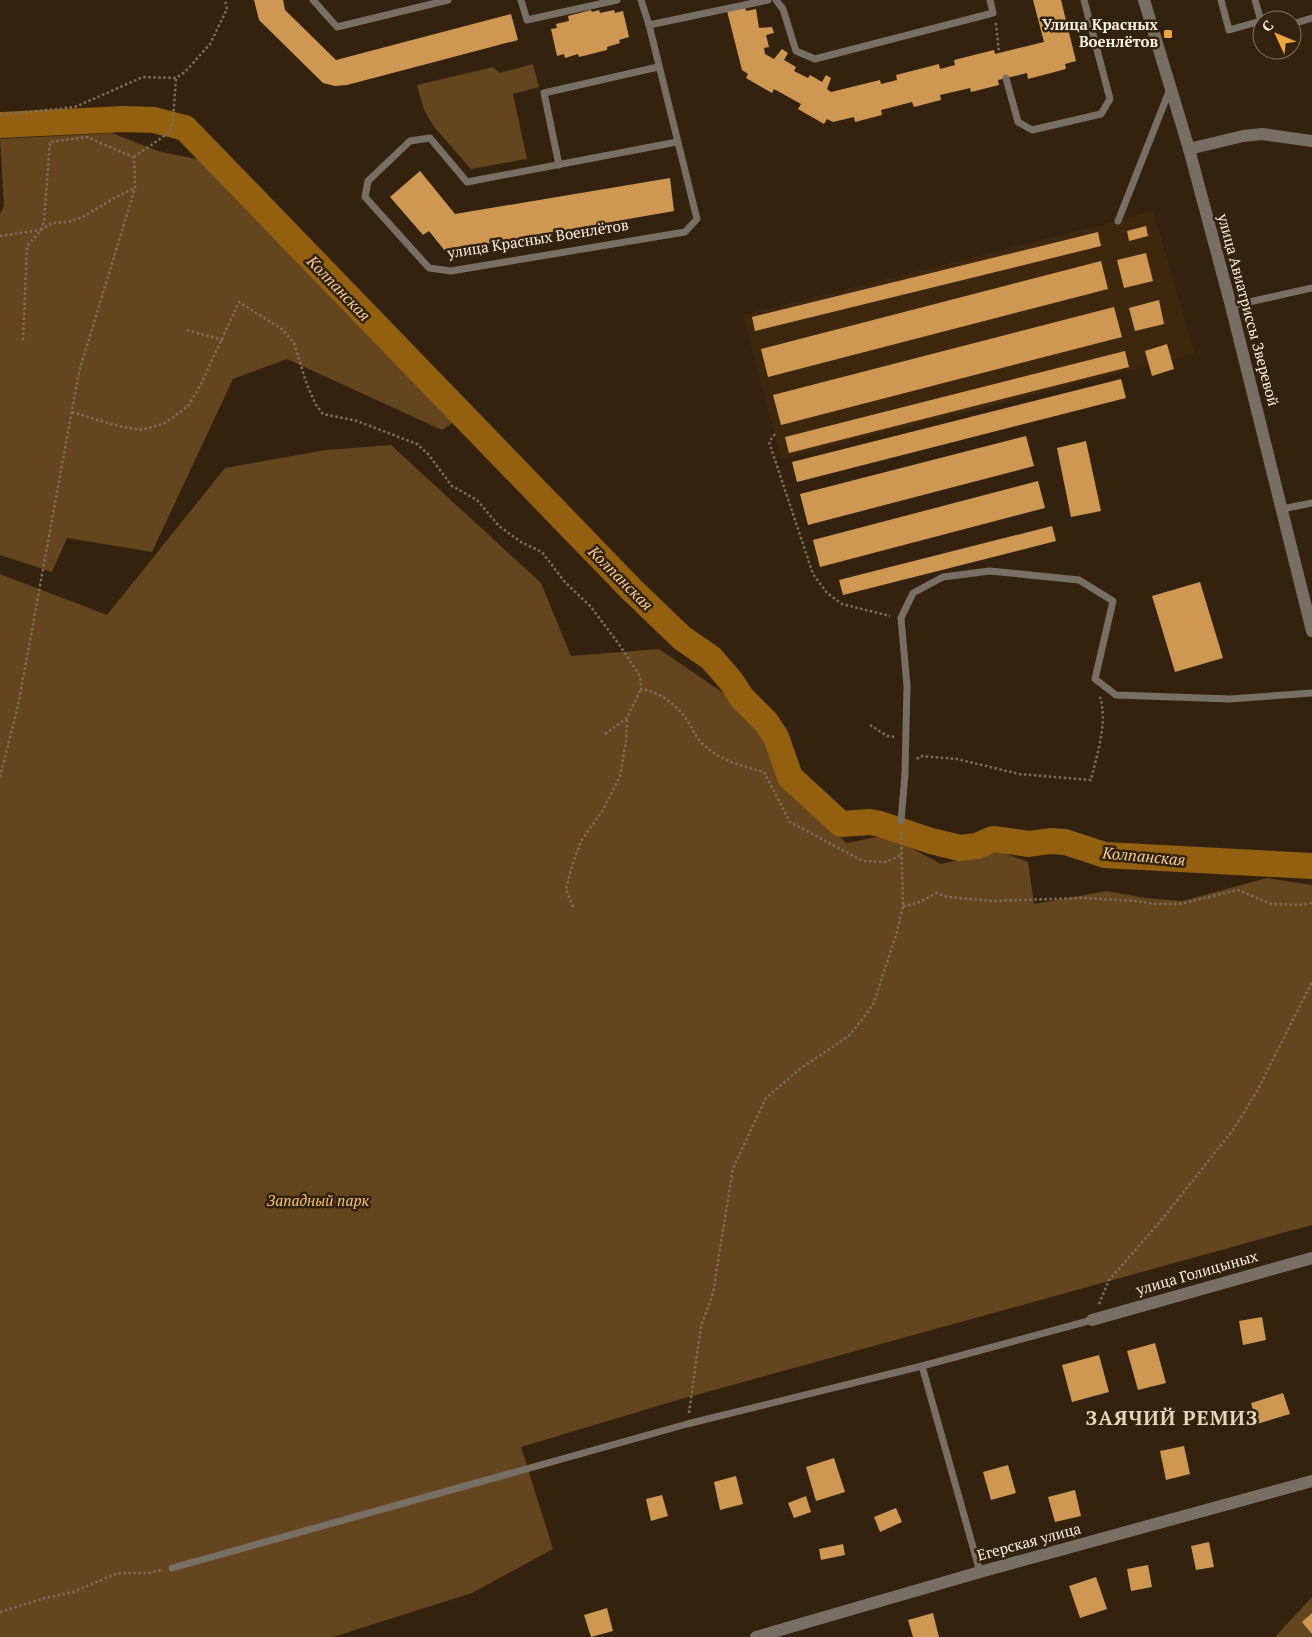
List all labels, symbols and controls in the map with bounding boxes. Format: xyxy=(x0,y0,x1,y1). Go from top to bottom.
north arrow xyxy=(1252,10,1302,60)
place label: Улица Красных Военлётов xyxy=(1042,14,1159,51)
text: С xyxy=(1257,16,1277,36)
marker: Улица Красных Военлётов xyxy=(1162,28,1174,40)
street label: улица Авиатриссы Зверевой xyxy=(1213,210,1284,408)
street label: улица Красных Военлётов xyxy=(445,214,630,262)
water label: Колпанская xyxy=(301,250,376,326)
water label: Колпанская xyxy=(583,540,658,615)
water label: Колпанская xyxy=(1101,841,1187,871)
park label: Западный парк xyxy=(267,1190,370,1210)
street label: улица Голицыных xyxy=(1133,1245,1260,1299)
district label: ЗАЯЧИЙ РЕМИЗ xyxy=(1086,1404,1258,1431)
street label: Егерская улица xyxy=(975,1517,1083,1565)

